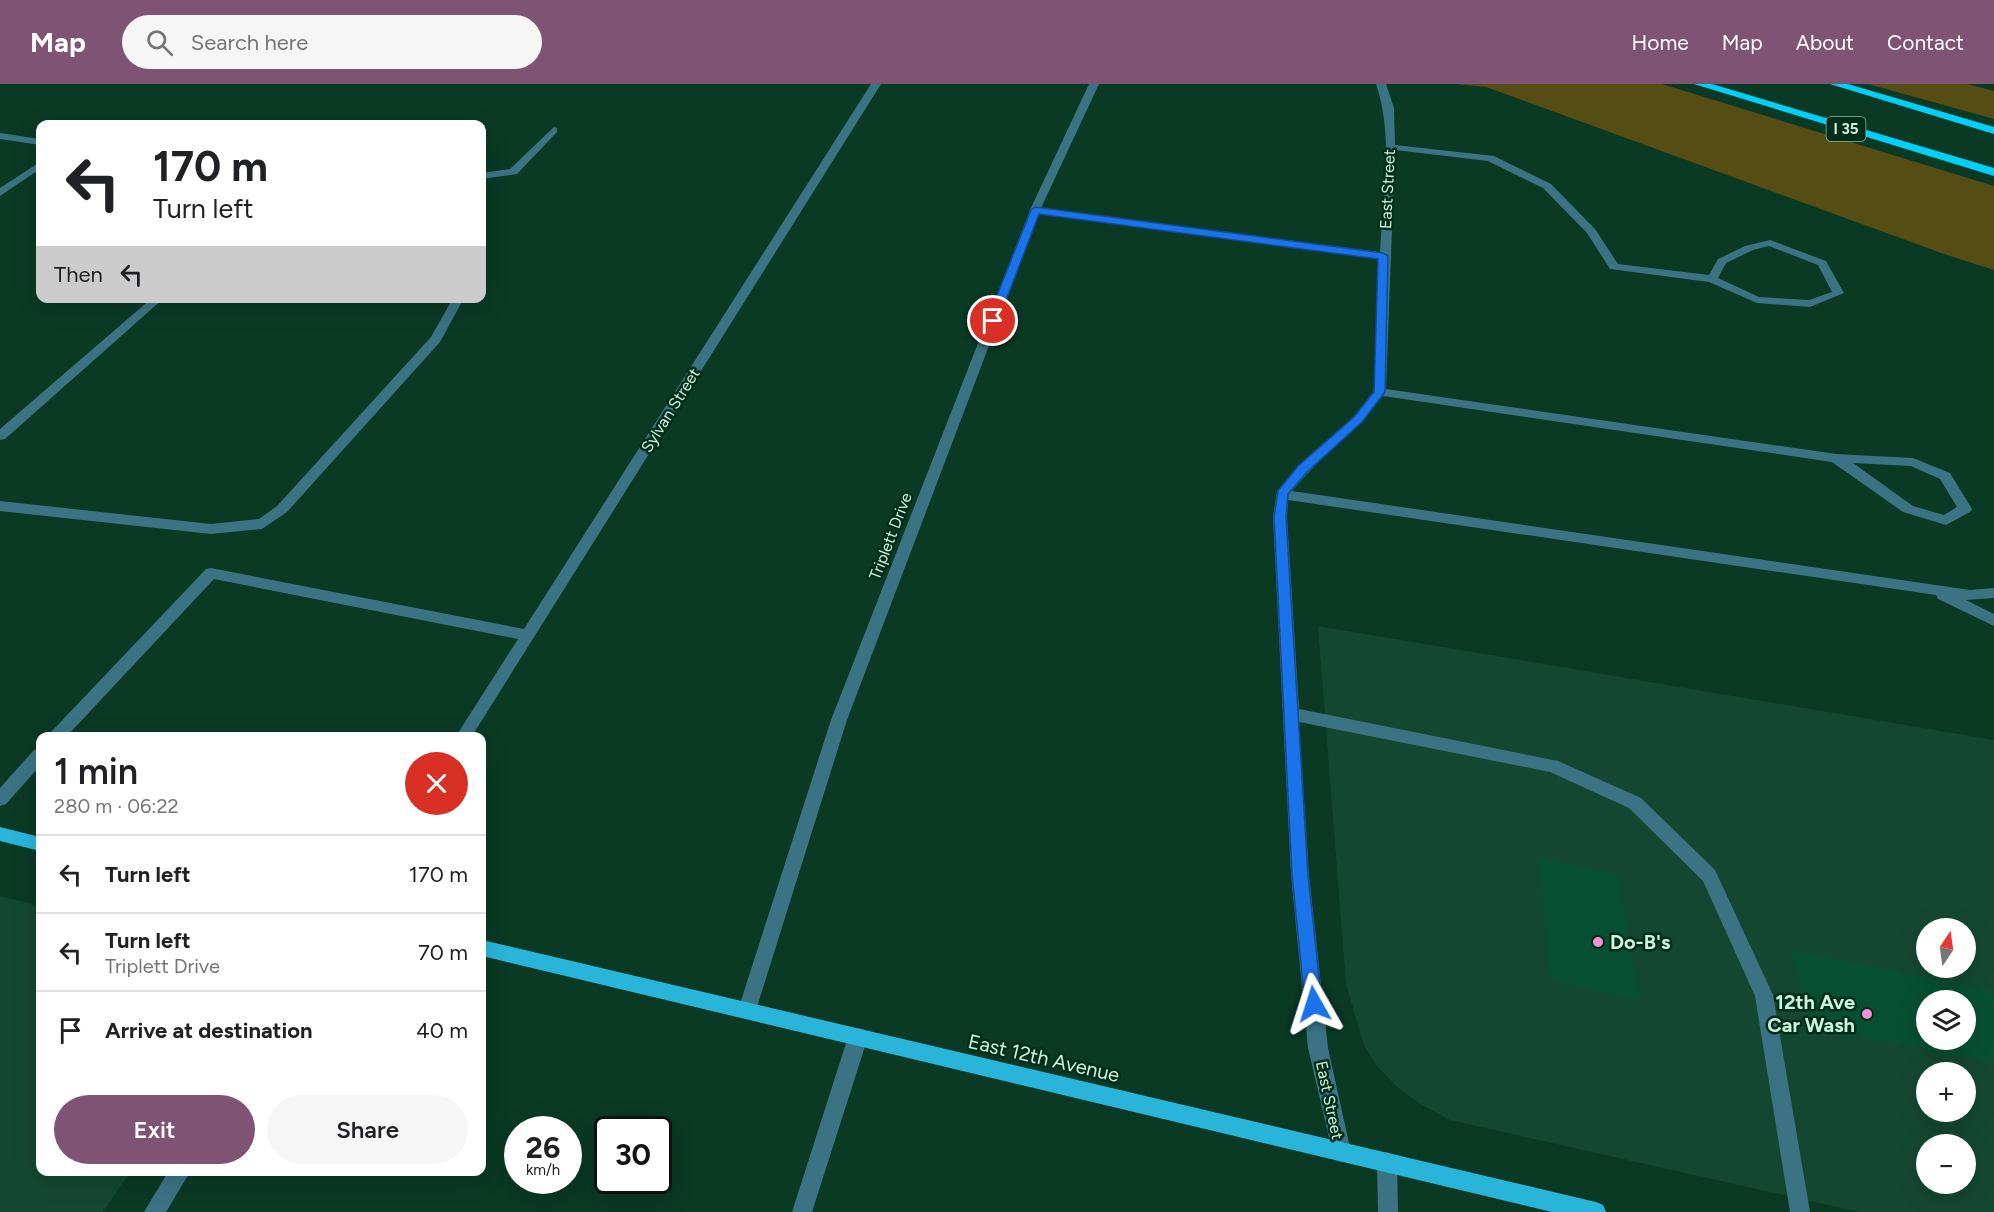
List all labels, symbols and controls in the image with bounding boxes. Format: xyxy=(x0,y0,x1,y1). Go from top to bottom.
search box xyxy=(122,15,542,69)
text: Map xyxy=(30,25,86,59)
icon: search xyxy=(143,26,176,59)
text: Search here xyxy=(191,29,308,56)
text: Home xyxy=(1632,30,1689,55)
text: Map xyxy=(1722,30,1763,55)
text: About xyxy=(1796,30,1854,55)
text: Contact xyxy=(1887,30,1964,55)
road number: I 35 xyxy=(1826,117,1866,141)
text: 170 m xyxy=(153,141,268,192)
icon: left xyxy=(54,144,132,222)
street label: East Street xyxy=(1376,149,1399,229)
text: Turn left xyxy=(153,192,253,225)
icon: left xyxy=(115,258,148,291)
text: Then xyxy=(54,261,103,288)
pin xyxy=(967,295,1018,346)
icon: arrive xyxy=(976,304,1009,337)
street label: Sylvan Street xyxy=(637,365,704,456)
street label: Triplett Drive xyxy=(865,490,916,583)
text: 1 min xyxy=(54,750,138,793)
button: close xyxy=(405,752,468,815)
text: 280 m · 06:22 xyxy=(54,794,179,818)
icon: left xyxy=(54,858,87,891)
text: Turn left xyxy=(105,861,191,888)
text: 170 m xyxy=(409,861,468,888)
north arrow xyxy=(1916,918,1976,978)
map controls xyxy=(1916,918,1976,1194)
text: Turn left xyxy=(105,927,191,954)
place label: Do-B's xyxy=(1610,930,1670,954)
marker: Do-B's xyxy=(1591,935,1605,949)
icon: left xyxy=(54,936,87,969)
text: 70 m xyxy=(418,939,468,966)
text: Triplett Drive xyxy=(105,954,220,978)
position arrow xyxy=(1282,972,1346,1036)
place label: 12th Ave Car Wash xyxy=(1767,990,1855,1037)
button: layers xyxy=(1916,990,1976,1050)
marker: 12th Ave Car Wash xyxy=(1860,1007,1874,1021)
icon: arrive xyxy=(54,1014,87,1047)
text: Arrive at destination xyxy=(105,1017,313,1044)
text: 40 m xyxy=(416,1017,468,1044)
street label: East 12th Avenue xyxy=(966,1029,1122,1087)
street label: East Street xyxy=(1312,1059,1347,1141)
button: + xyxy=(1916,1062,1976,1122)
button: Exit xyxy=(54,1095,255,1164)
button: Share xyxy=(267,1095,468,1164)
speed limit sign: 30 xyxy=(594,1116,672,1194)
text: 26 xyxy=(526,1129,560,1166)
button: − xyxy=(1916,1134,1976,1194)
text: km/h xyxy=(526,1161,560,1179)

